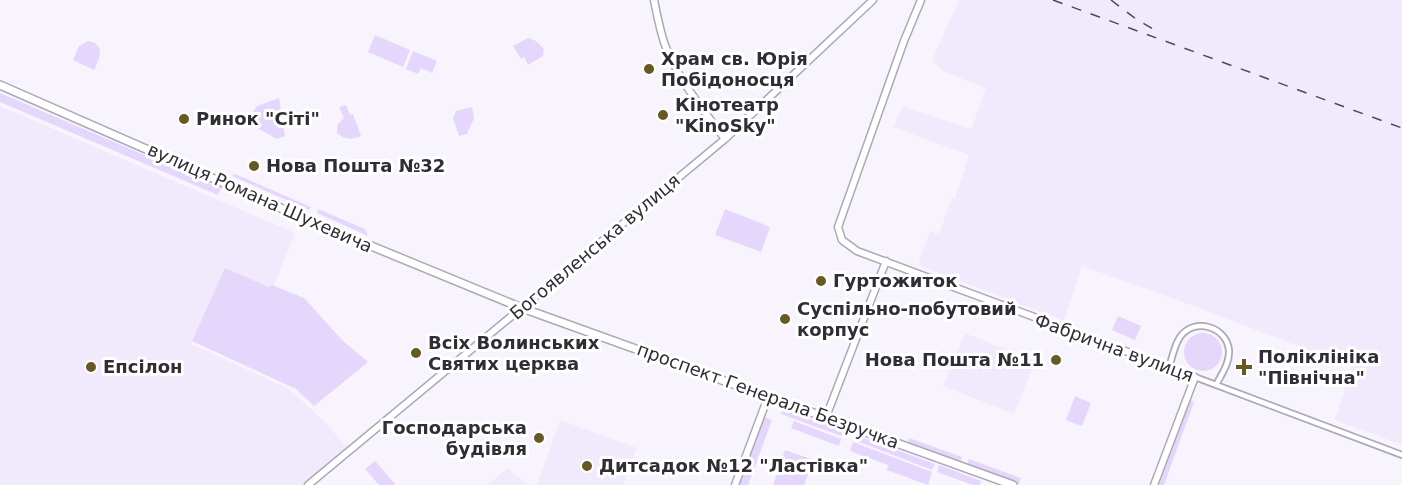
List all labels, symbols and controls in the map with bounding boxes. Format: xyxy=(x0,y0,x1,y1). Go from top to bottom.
place label: Храм св. Юрія Побідоносця xyxy=(661,48,808,90)
marker: Храм св. Юрія Побідоносця xyxy=(642,62,656,76)
place label: Кінотеатр "KinoSky" xyxy=(675,94,779,136)
place label: Ринок "Сіті" xyxy=(196,108,320,129)
marker: Кінотеатр "KinoSky" xyxy=(656,108,670,122)
marker: Ринок "Сіті" xyxy=(177,112,191,126)
street label: вулиця Романа Шухевича xyxy=(145,138,376,257)
place label: Нова Пошта №32 xyxy=(266,155,445,176)
marker: Нова Пошта №32 xyxy=(247,159,261,173)
street label: Богоявленська вулиця xyxy=(505,169,684,324)
place label: Гуртожиток xyxy=(833,270,957,291)
marker: Гуртожиток xyxy=(814,274,828,288)
place label: Суспільно-побутовий корпус xyxy=(797,298,1017,340)
street label: Фабрична вулиця xyxy=(1032,309,1196,386)
marker: Суспільно-побутовий корпус xyxy=(778,312,792,326)
place label: Всіх Волинських Святих церква xyxy=(428,332,600,374)
street label: проспект Генерала Безручка xyxy=(634,338,902,453)
marker: Всіх Волинських Святих церква xyxy=(409,346,423,360)
place label: Поліклініка "Північна" xyxy=(1258,346,1379,388)
place label: Нова Пошта №11 xyxy=(865,349,1044,370)
marker: Нова Пошта №11 xyxy=(1049,353,1063,367)
place label: Епсілон xyxy=(103,356,183,377)
marker: Поліклініка "Північна" xyxy=(1235,358,1253,376)
marker: Епсілон xyxy=(84,360,98,374)
place label: Господарська будівля xyxy=(382,417,527,459)
marker: Господарська будівля xyxy=(532,431,546,445)
place label: Дитсадок №12 "Ластівка" xyxy=(599,455,868,476)
marker: Дитсадок №12 "Ластівка" xyxy=(580,459,594,473)

